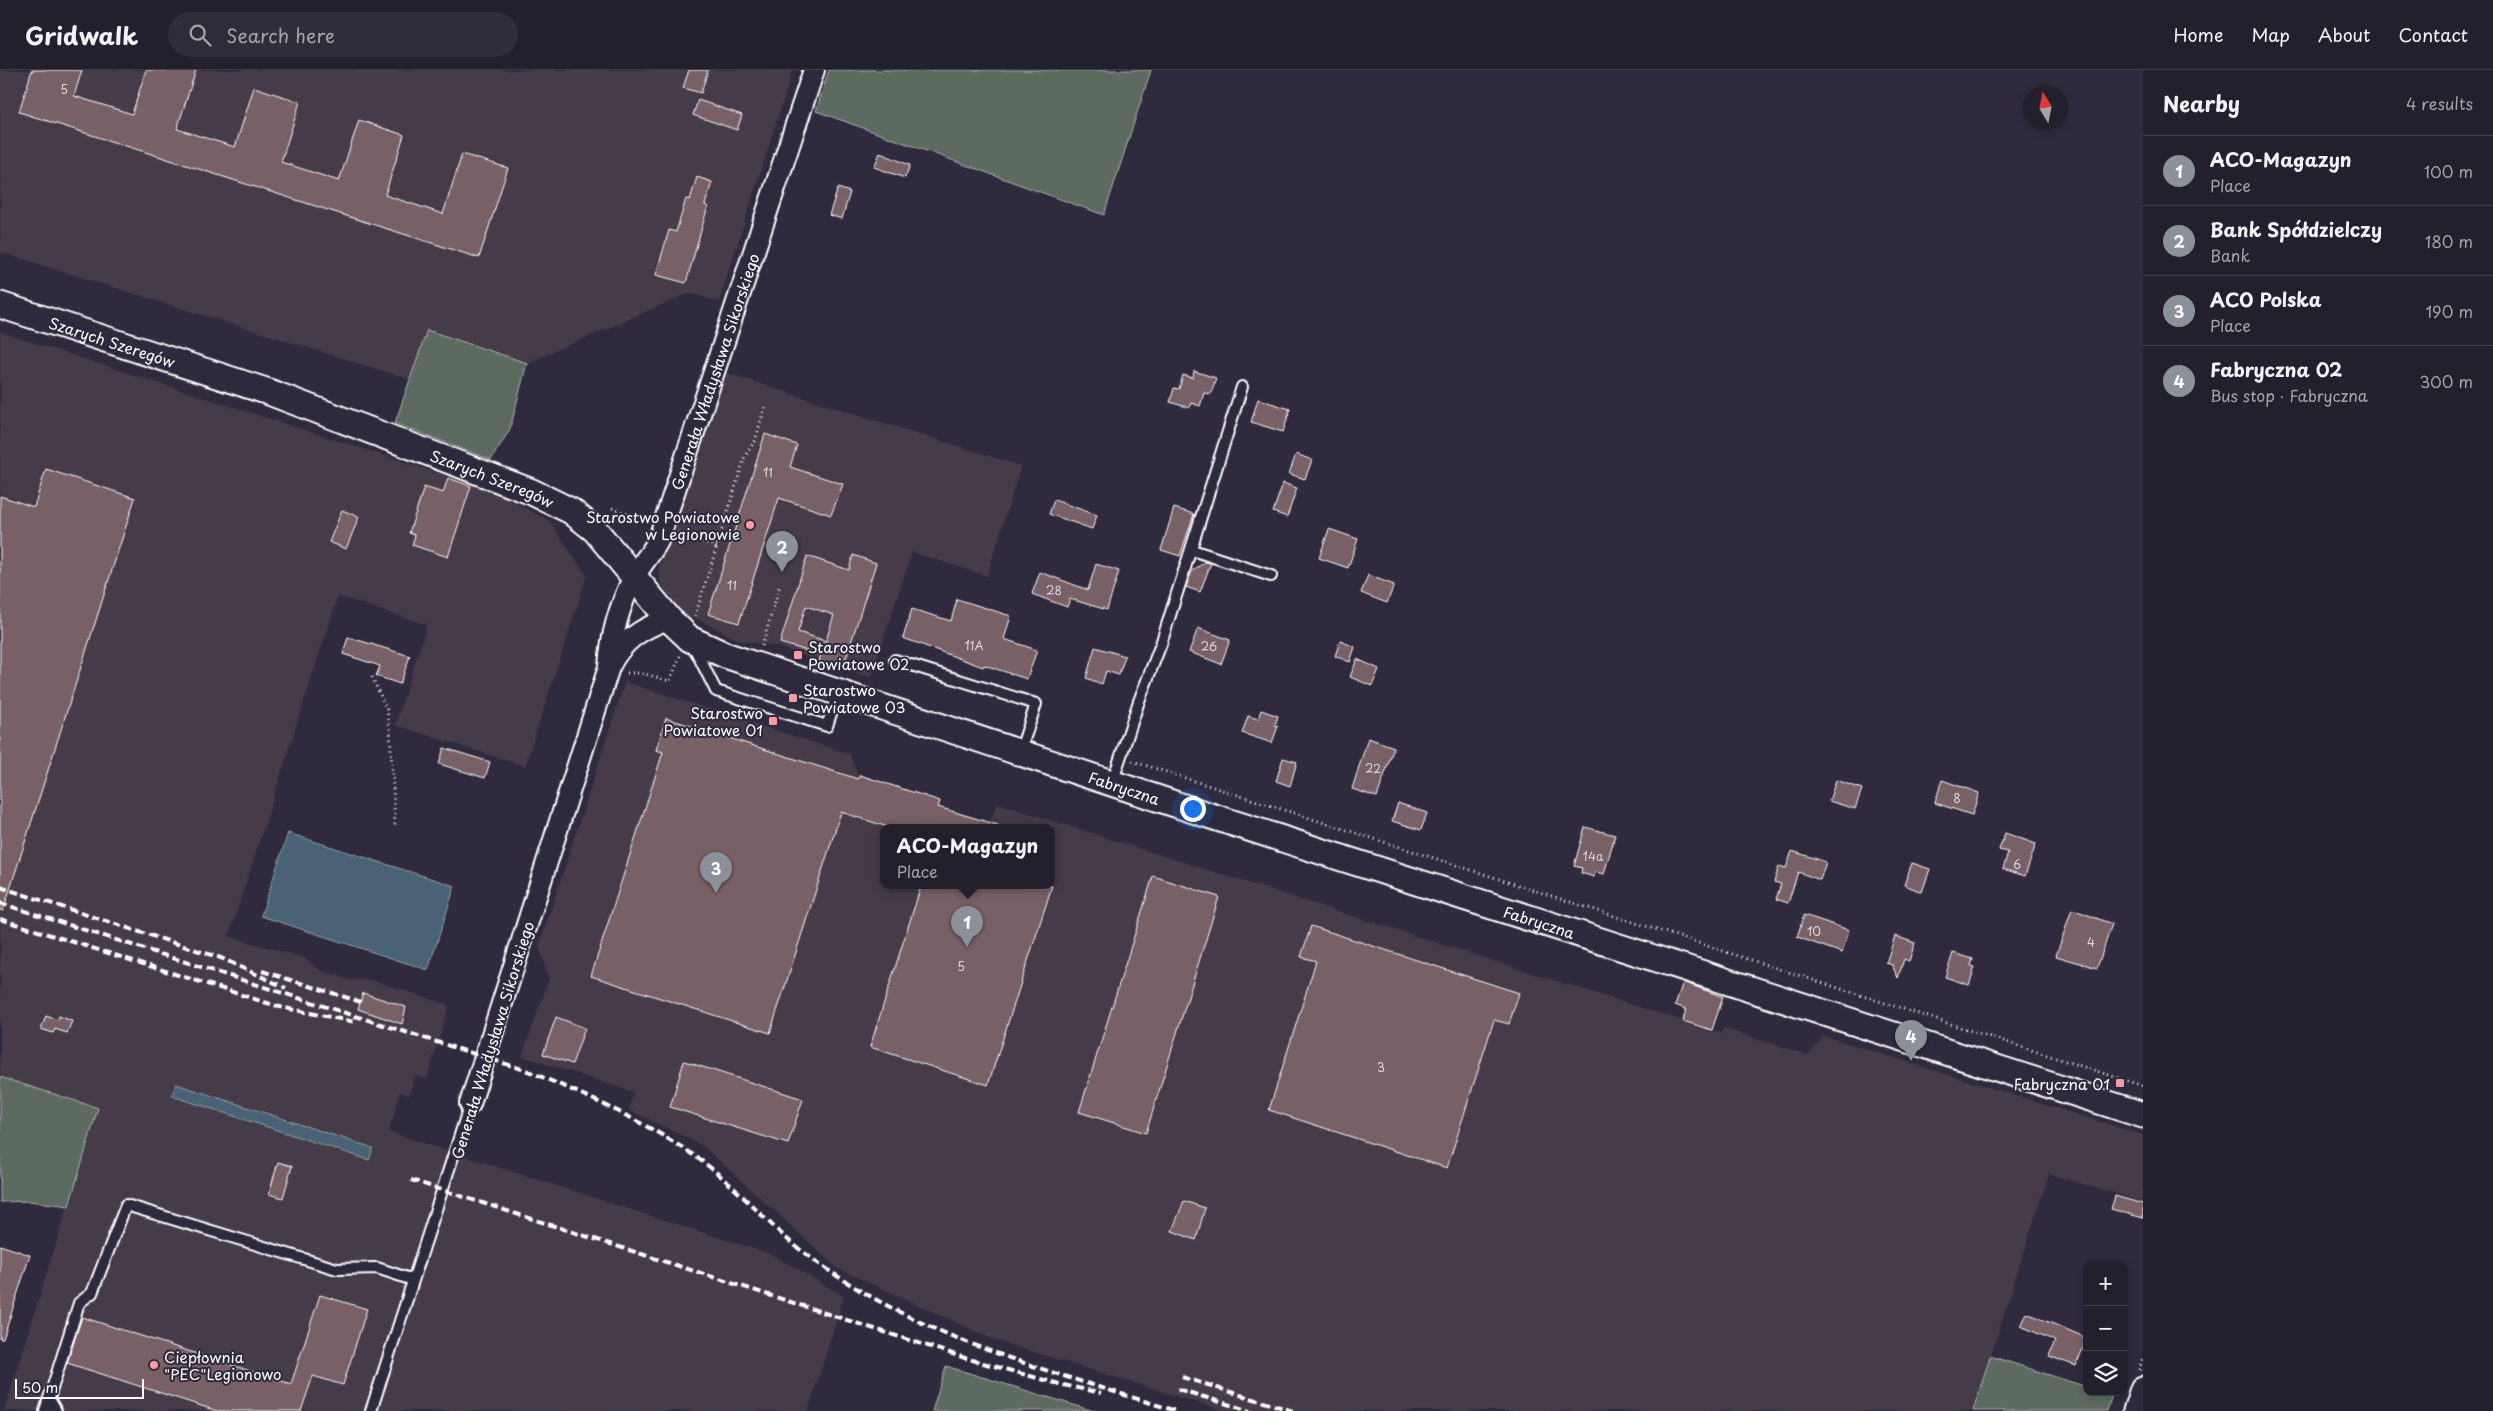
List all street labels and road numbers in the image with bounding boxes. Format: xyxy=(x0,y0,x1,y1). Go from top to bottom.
street label: Generała Władysława Sikorskiego xyxy=(664,250,764,493)
street label: Szarych Szeregów xyxy=(46,310,179,373)
street label: Szarych Szeregów xyxy=(427,443,559,513)
street label: Fabryczna xyxy=(1086,765,1164,810)
street label: Fabryczna xyxy=(1501,899,1578,944)
street label: Generała Władysława Sikorskiego xyxy=(445,918,539,1162)

